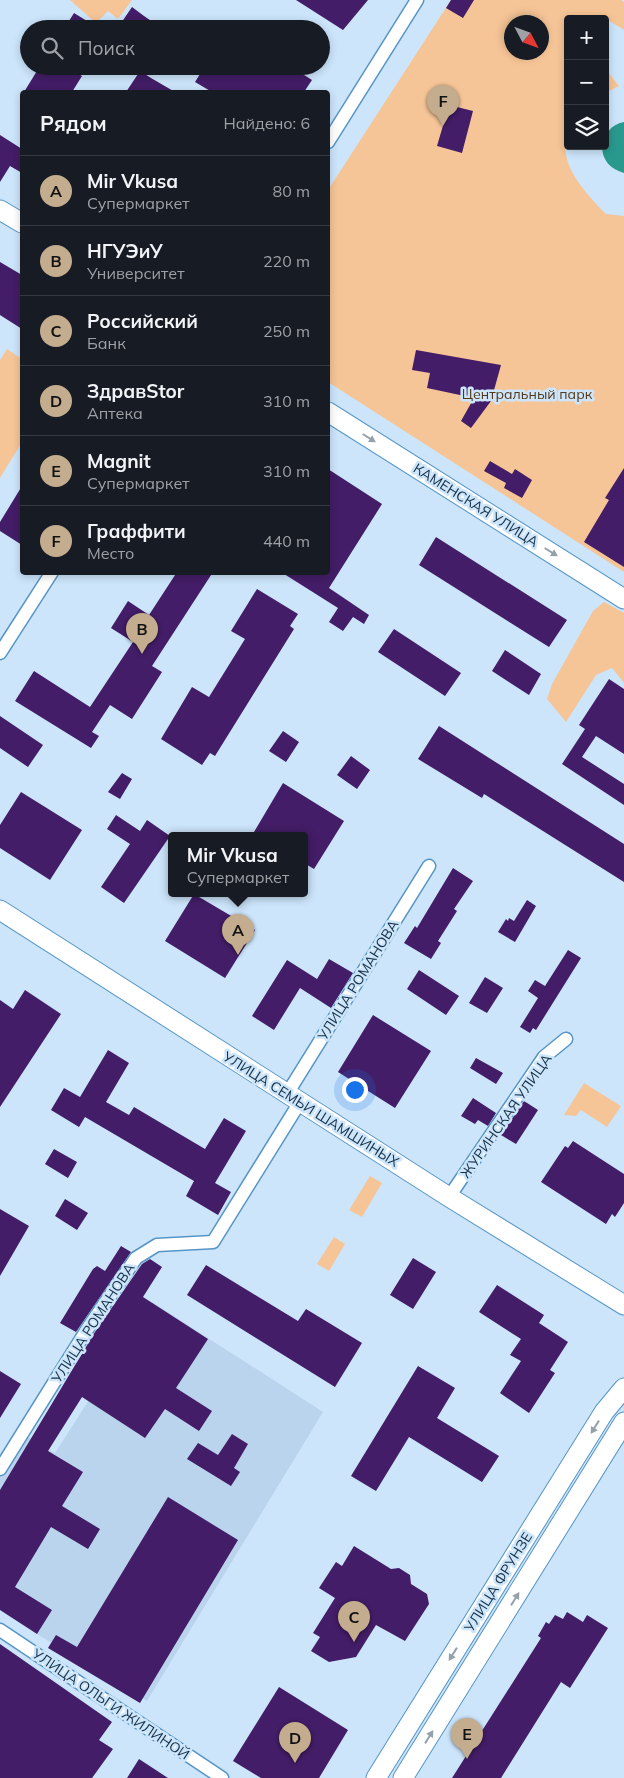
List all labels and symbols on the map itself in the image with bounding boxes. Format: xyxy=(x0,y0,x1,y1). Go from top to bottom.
north arrow xyxy=(504,15,549,60)
pin: F xyxy=(427,85,459,126)
park label: Центральный парк xyxy=(462,385,593,403)
one-way arrow xyxy=(362,434,375,443)
street label: КАМЕНСКАЯ УЛИЦА xyxy=(410,459,543,551)
one-way arrow xyxy=(545,547,558,557)
pin: B xyxy=(126,613,158,654)
pin: A xyxy=(222,914,254,955)
street label: УЛИЦА РОМАНОВА xyxy=(313,916,403,1045)
street label: УЛИЦА СЕМЬИ ШАМШИНЫХ xyxy=(219,1047,402,1171)
street label: ЖУРИНСКАЯ УЛИЦА xyxy=(456,1050,556,1182)
your location xyxy=(342,1077,368,1103)
street label: УЛИЦА РОМАНОВА xyxy=(47,1259,139,1387)
one-way arrow xyxy=(590,1420,599,1434)
street label: УЛИЦА ФРУНЗЕ xyxy=(460,1529,536,1636)
one-way arrow xyxy=(510,1592,520,1605)
pin: C xyxy=(338,1601,370,1642)
street label: УЛИЦА ОЛЬГИ ЖИЛИНОЙ xyxy=(28,1644,193,1763)
one-way arrow xyxy=(449,1648,458,1661)
pin: E xyxy=(451,1718,483,1759)
pin: D xyxy=(279,1722,311,1763)
one-way arrow xyxy=(425,1730,434,1743)

